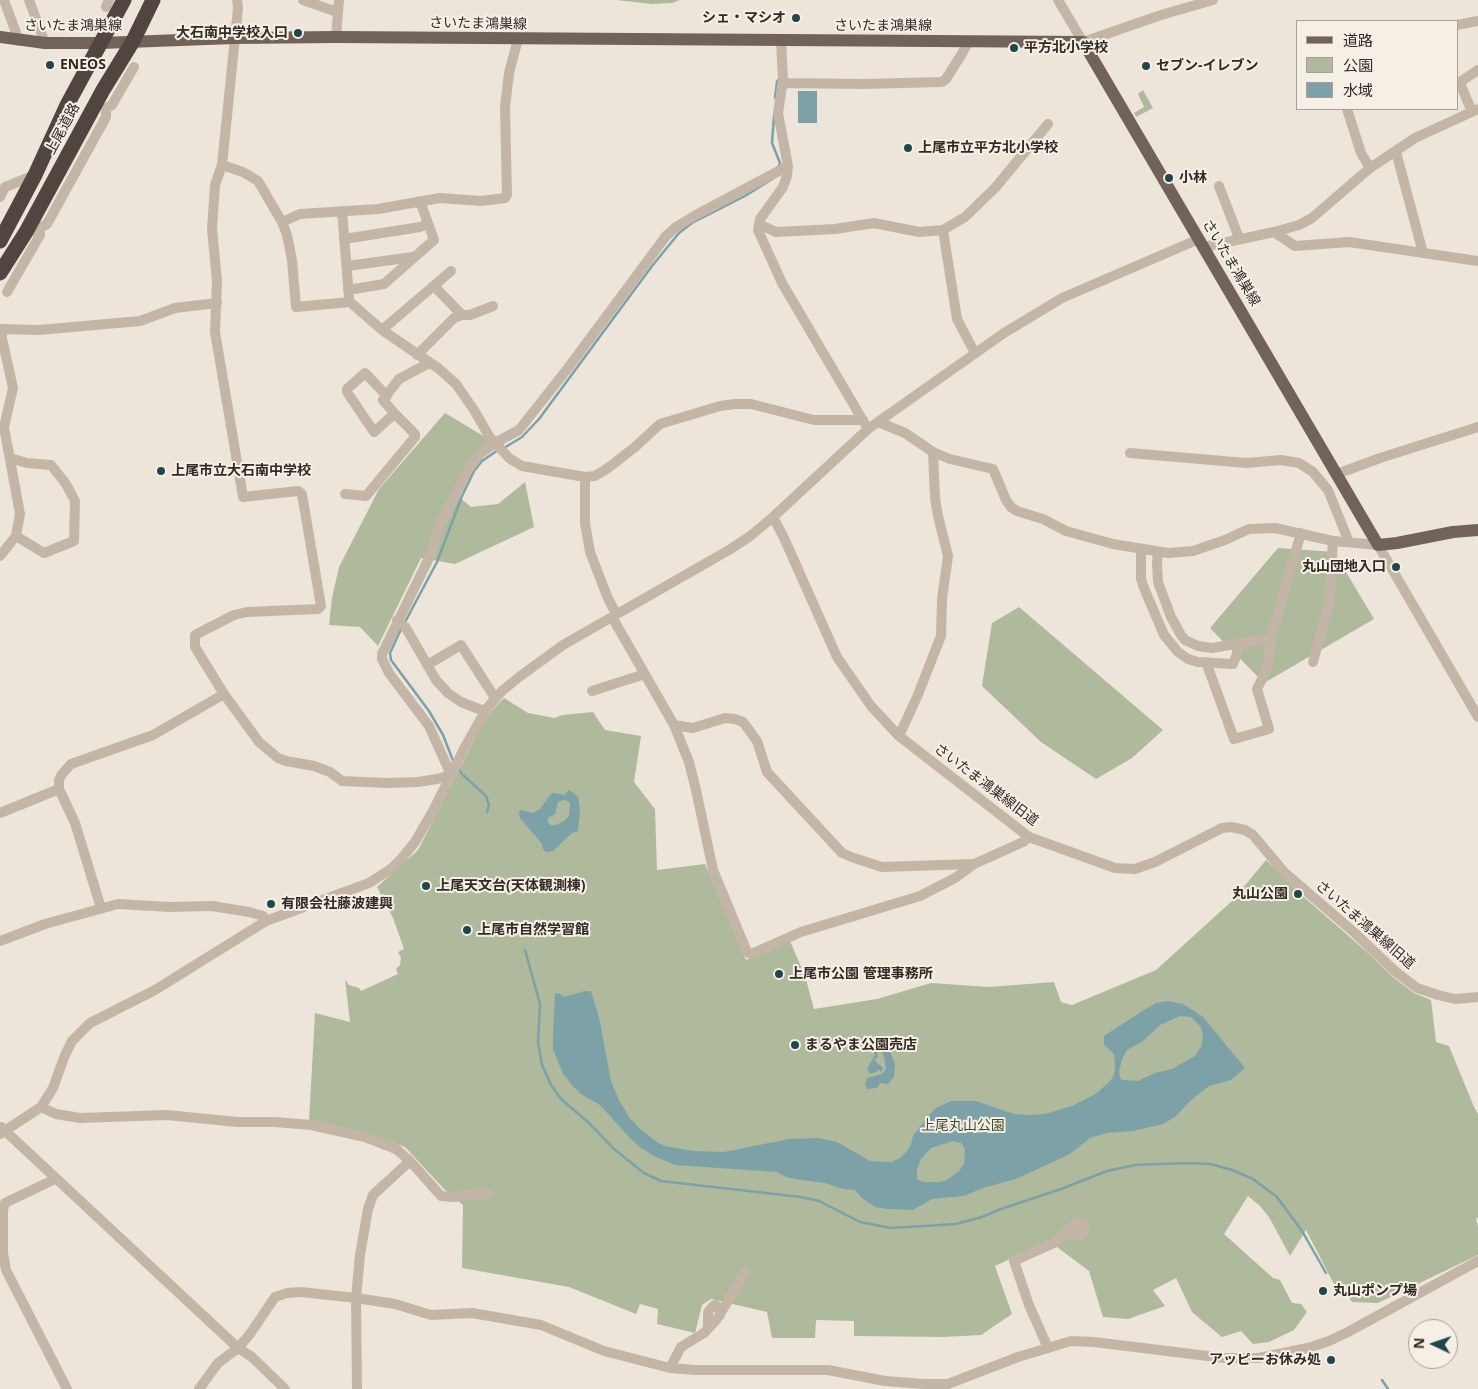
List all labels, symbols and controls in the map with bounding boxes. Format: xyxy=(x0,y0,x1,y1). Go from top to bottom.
place label: シェ・マシオ xyxy=(702,10,786,26)
marker: シェ・マシオ xyxy=(790,12,802,24)
street label: さいたま鴻巣線 xyxy=(429,15,527,33)
street label: さいたま鴻巣線 xyxy=(24,18,122,34)
street label: さいたま鴻巣線 xyxy=(834,18,932,34)
legend xyxy=(1296,20,1458,110)
place label: 大石南中学校入口 xyxy=(176,25,288,41)
marker: 大石南中学校入口 xyxy=(292,27,304,39)
text: 道路 xyxy=(1343,30,1373,50)
place label: 平方北小学校 xyxy=(1024,40,1108,56)
marker: 平方北小学校 xyxy=(1008,42,1020,54)
text: 公園 xyxy=(1343,55,1373,75)
place label: ENEOS xyxy=(60,57,106,73)
place label: セブン-イレブン xyxy=(1156,58,1259,74)
marker: ENEOS xyxy=(44,59,56,71)
marker: セブン-イレブン xyxy=(1140,60,1152,72)
text: 水域 xyxy=(1343,80,1373,100)
street label: 上尾道路 xyxy=(42,100,84,158)
place label: 上尾市立平方北小学校 xyxy=(918,140,1058,156)
marker: 上尾市立平方北小学校 xyxy=(902,142,914,154)
place label: 小林 xyxy=(1179,170,1207,186)
marker: 小林 xyxy=(1163,172,1175,184)
street label: さいたま鴻巣線 xyxy=(1199,217,1263,309)
place label: 上尾市立大石南中学校 xyxy=(171,463,311,479)
marker: 上尾市立大石南中学校 xyxy=(155,465,167,477)
place label: 丸山団地入口 xyxy=(1302,559,1386,575)
marker: 丸山団地入口 xyxy=(1390,561,1402,573)
street label: さいたま鴻巣線旧道 xyxy=(931,740,1041,830)
street label: さいたま鴻巣線旧道 xyxy=(1312,877,1418,973)
place label: 上尾天文台(天体観測棟) xyxy=(436,878,585,894)
marker: 上尾天文台(天体観測棟) xyxy=(420,880,432,892)
place label: 丸山公園 xyxy=(1232,886,1288,902)
marker: 丸山公園 xyxy=(1292,888,1304,900)
place label: 有限会社藤波建興 xyxy=(281,896,393,912)
marker: 有限会社藤波建興 xyxy=(265,898,277,910)
place label: 上尾市自然学習館 xyxy=(477,922,589,938)
marker: 上尾市自然学習館 xyxy=(461,924,473,936)
place label: 上尾市公園 管理事務所 xyxy=(789,966,933,982)
marker: 上尾市公園 管理事務所 xyxy=(773,968,785,980)
place label: まるやま公園売店 xyxy=(805,1037,917,1053)
marker: まるやま公園売店 xyxy=(789,1039,801,1051)
park label: 上尾丸山公園 xyxy=(921,1118,1005,1134)
place label: 丸山ポンプ場 xyxy=(1333,1283,1417,1299)
marker: 丸山ポンプ場 xyxy=(1317,1285,1329,1297)
north arrow xyxy=(1408,1319,1458,1369)
text: N xyxy=(1409,1337,1428,1349)
place label: アッピーお休み処 xyxy=(1209,1352,1321,1368)
marker: アッピーお休み処 xyxy=(1325,1354,1337,1366)

